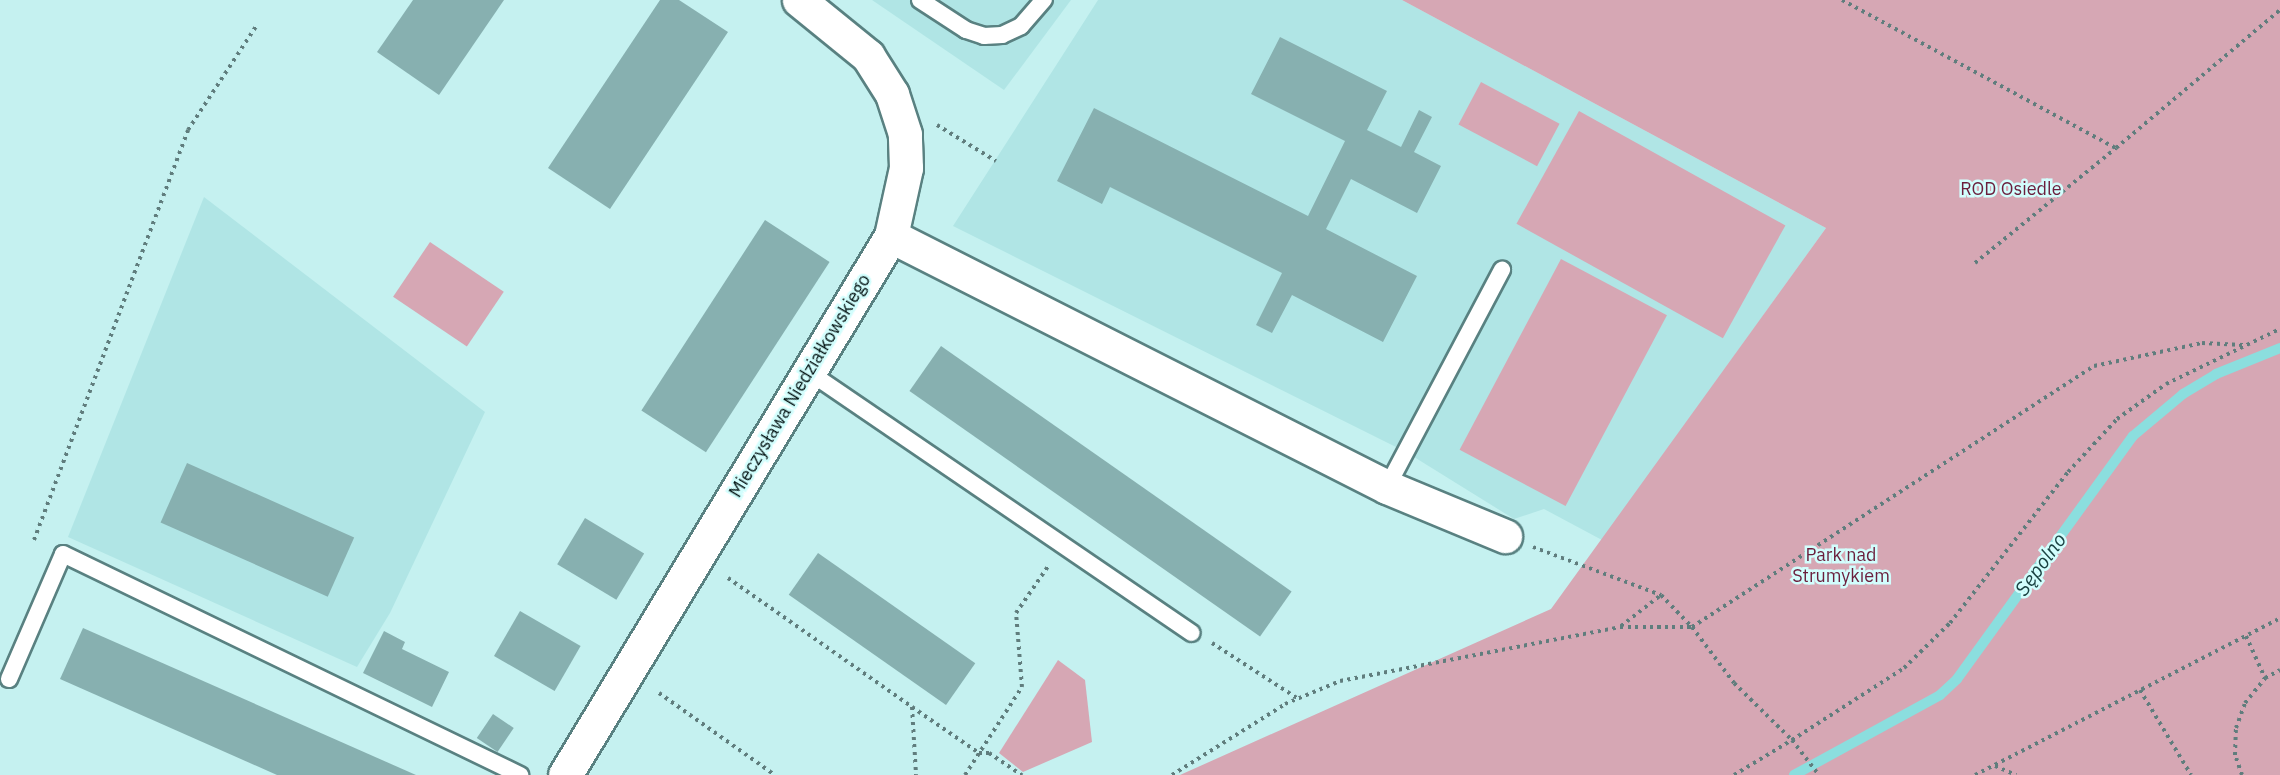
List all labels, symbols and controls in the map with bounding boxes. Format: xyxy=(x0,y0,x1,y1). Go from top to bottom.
park label: ROD Osiedle xyxy=(1960,178,2062,200)
street label: Mieczysława Niedziałkowskiego xyxy=(725,271,875,501)
water label: Sępolno xyxy=(2009,528,2071,600)
park label: Park nad Strumykiem xyxy=(1792,545,1890,588)

